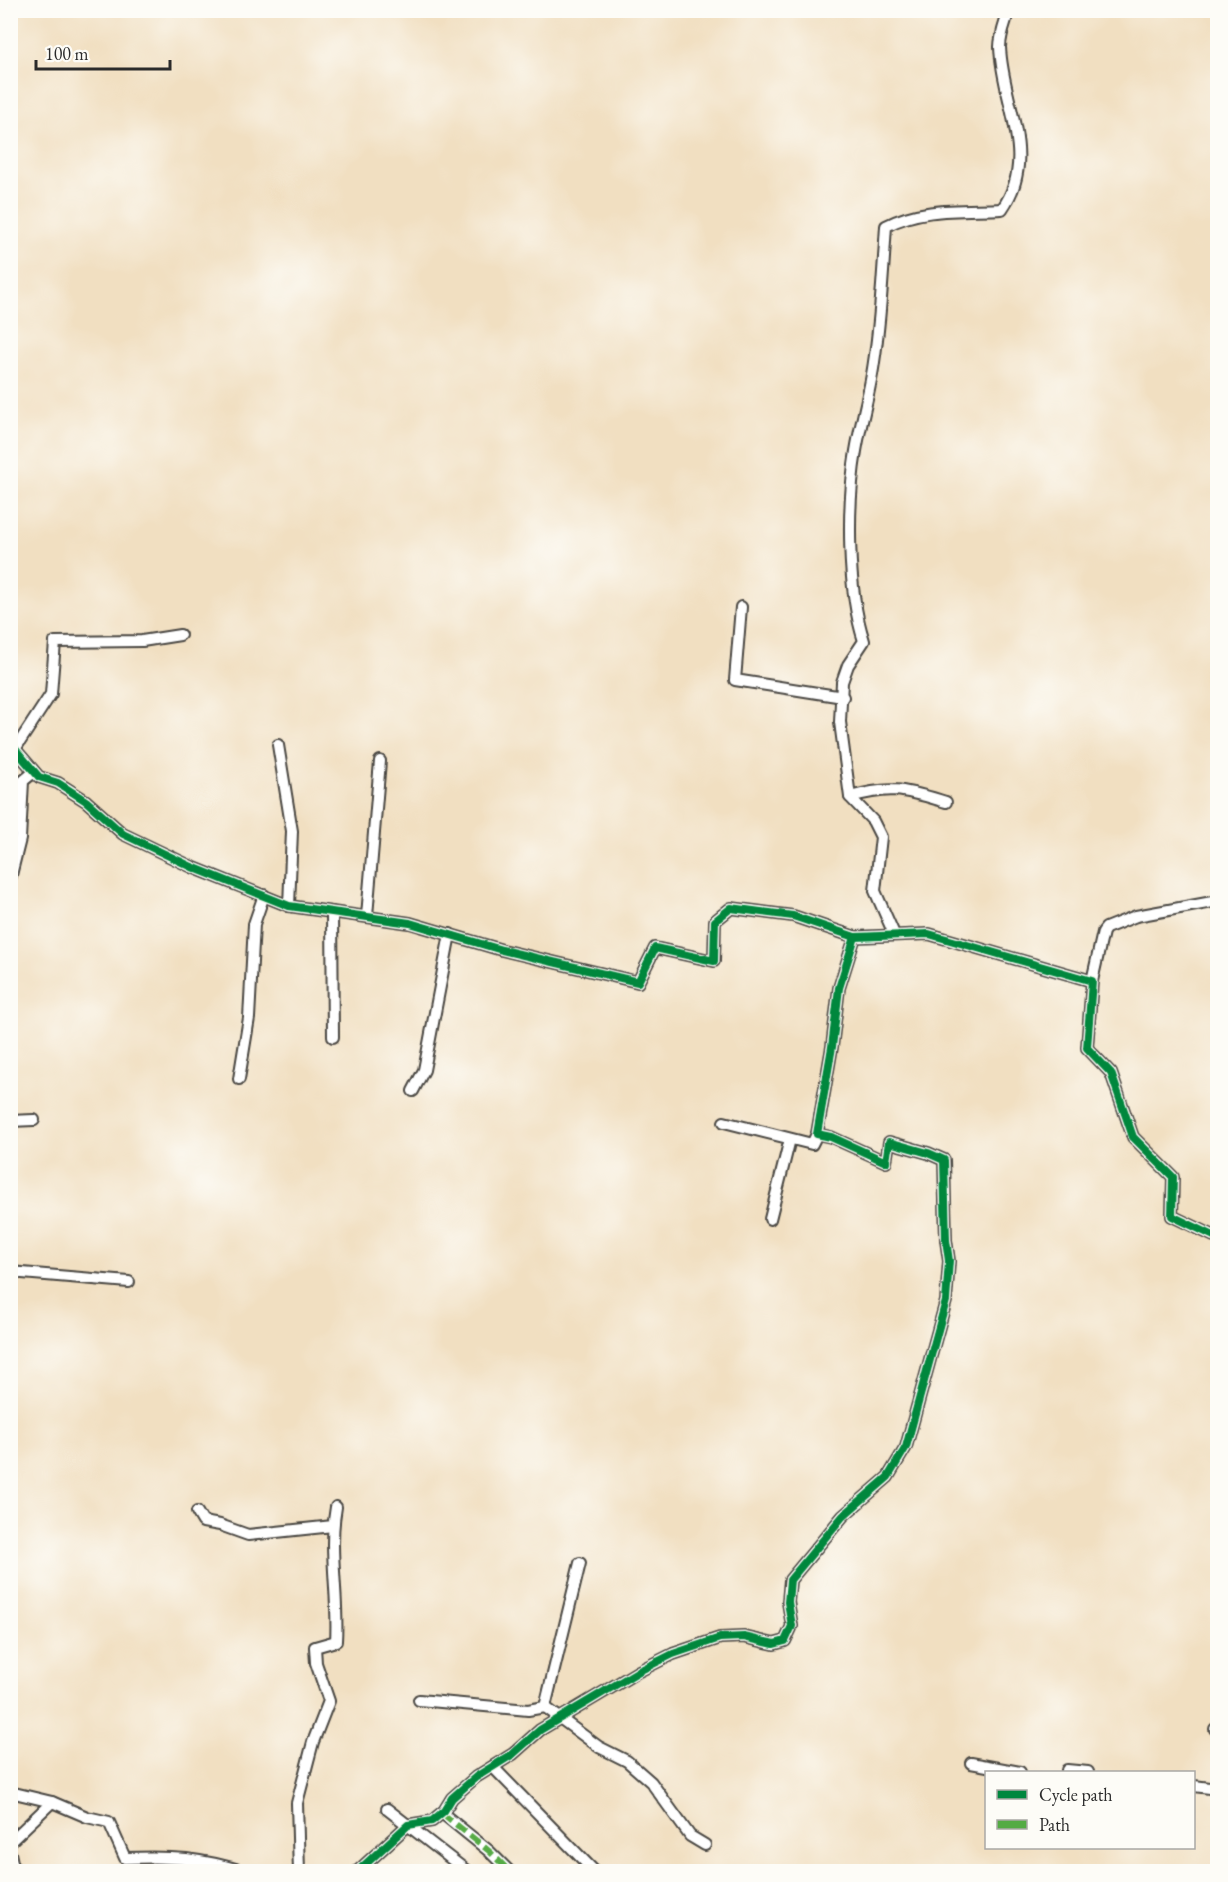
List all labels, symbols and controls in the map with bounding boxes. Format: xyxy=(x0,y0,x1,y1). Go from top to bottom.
scale bar xyxy=(36,33,170,71)
text: 100 m xyxy=(45,42,89,65)
legend xyxy=(985,1771,1195,1849)
text: Cycle path xyxy=(1039,1783,1113,1806)
text: Path xyxy=(1039,1813,1070,1836)

